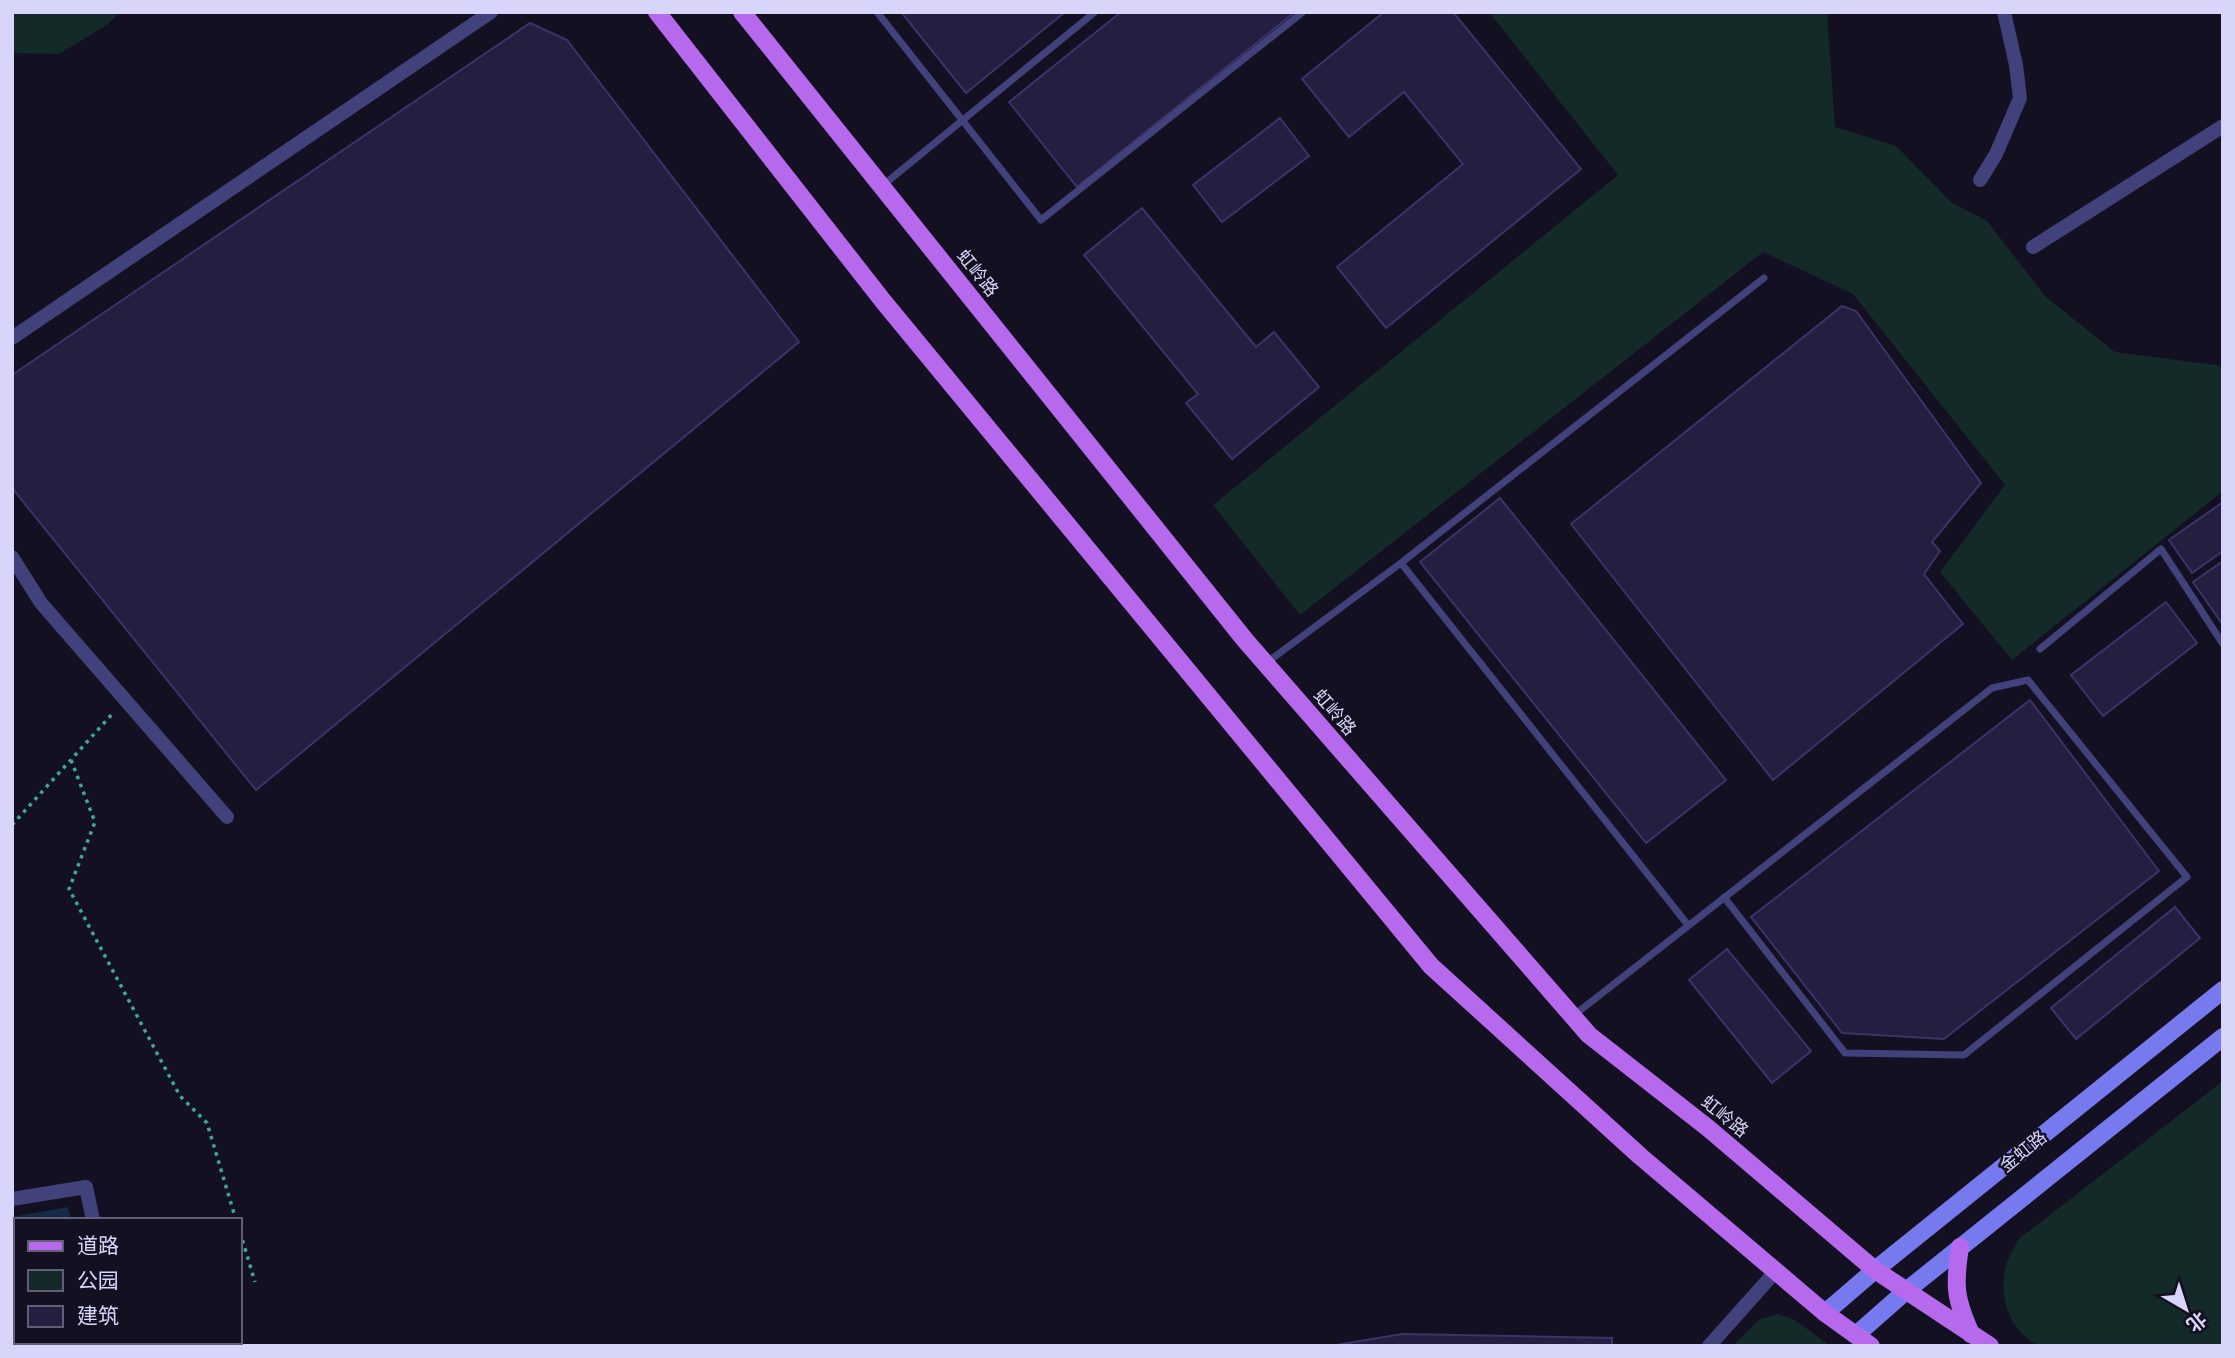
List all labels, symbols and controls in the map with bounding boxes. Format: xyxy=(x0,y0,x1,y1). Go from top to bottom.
street label: 虹岭路 xyxy=(953,245,1003,301)
street label: 虹岭路 xyxy=(1309,685,1361,739)
street label: 虹岭路 xyxy=(1697,1091,1753,1141)
street label: 金虹路 xyxy=(1995,1126,2051,1176)
legend xyxy=(14,1218,242,1344)
text: 道路 xyxy=(77,1233,119,1258)
text: 公园 xyxy=(77,1268,119,1293)
north arrow xyxy=(2151,1274,2221,1344)
text: 建筑 xyxy=(77,1303,119,1328)
text: 北 xyxy=(2182,1308,2211,1337)

